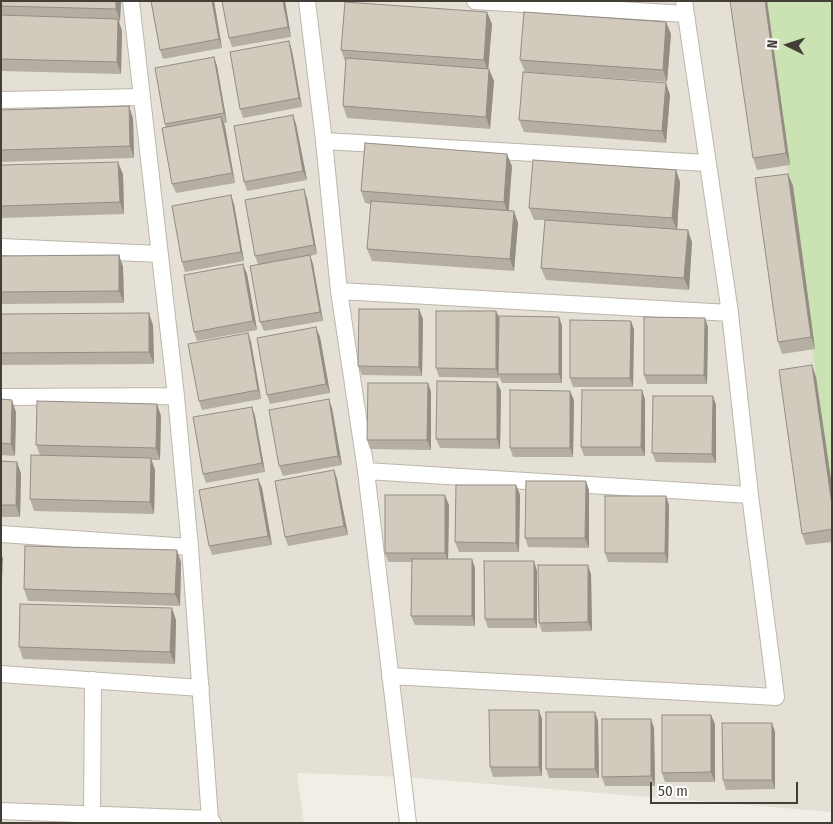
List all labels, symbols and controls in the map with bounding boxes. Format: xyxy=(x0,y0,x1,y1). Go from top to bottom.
north arrow xyxy=(763,20,813,70)
text: N xyxy=(764,39,781,49)
scale bar xyxy=(653,772,800,804)
text: 50 m xyxy=(658,782,688,800)

